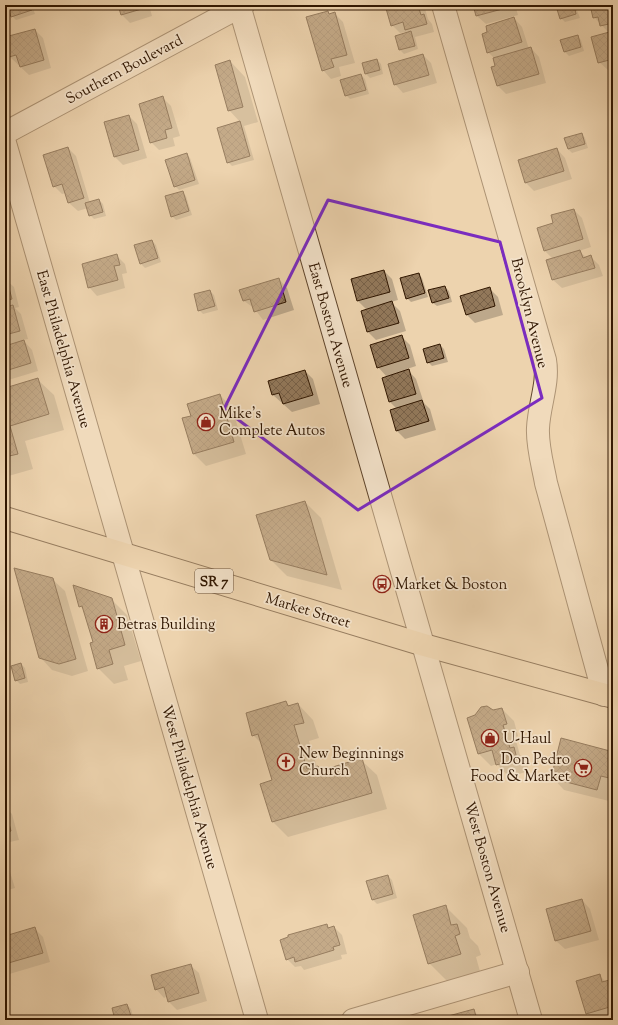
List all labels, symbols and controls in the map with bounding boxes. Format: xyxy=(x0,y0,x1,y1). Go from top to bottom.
street label: Southern Boulevard xyxy=(62,30,187,110)
street label: Brooklyn Avenue xyxy=(505,256,552,371)
street label: East Boston Avenue xyxy=(302,260,357,390)
street label: East Philadelphia Avenue xyxy=(30,268,95,431)
place label: Mike's Complete Autos xyxy=(219,404,325,442)
shop icon: Mike's Complete Autos xyxy=(196,412,216,432)
road number: SR 7 xyxy=(195,569,233,593)
bus stop icon: Market & Boston xyxy=(372,574,392,594)
place label: Market & Boston xyxy=(395,575,507,596)
street label: Market Street xyxy=(262,589,353,634)
building icon: Betras Building xyxy=(94,614,114,634)
place label: Betras Building xyxy=(117,615,215,636)
street label: West Philadelphia Avenue xyxy=(155,703,222,872)
shop icon: U-Haul xyxy=(480,728,500,748)
place label: U-Haul xyxy=(503,729,552,750)
place label: New Beginnings Church xyxy=(299,744,404,782)
place label: Don Pedro Food & Market xyxy=(470,750,570,788)
church icon: New Beginnings Church xyxy=(276,752,296,772)
supermarket icon: Don Pedro Food & Market xyxy=(573,758,593,778)
street label: West Boston Avenue xyxy=(458,799,515,935)

